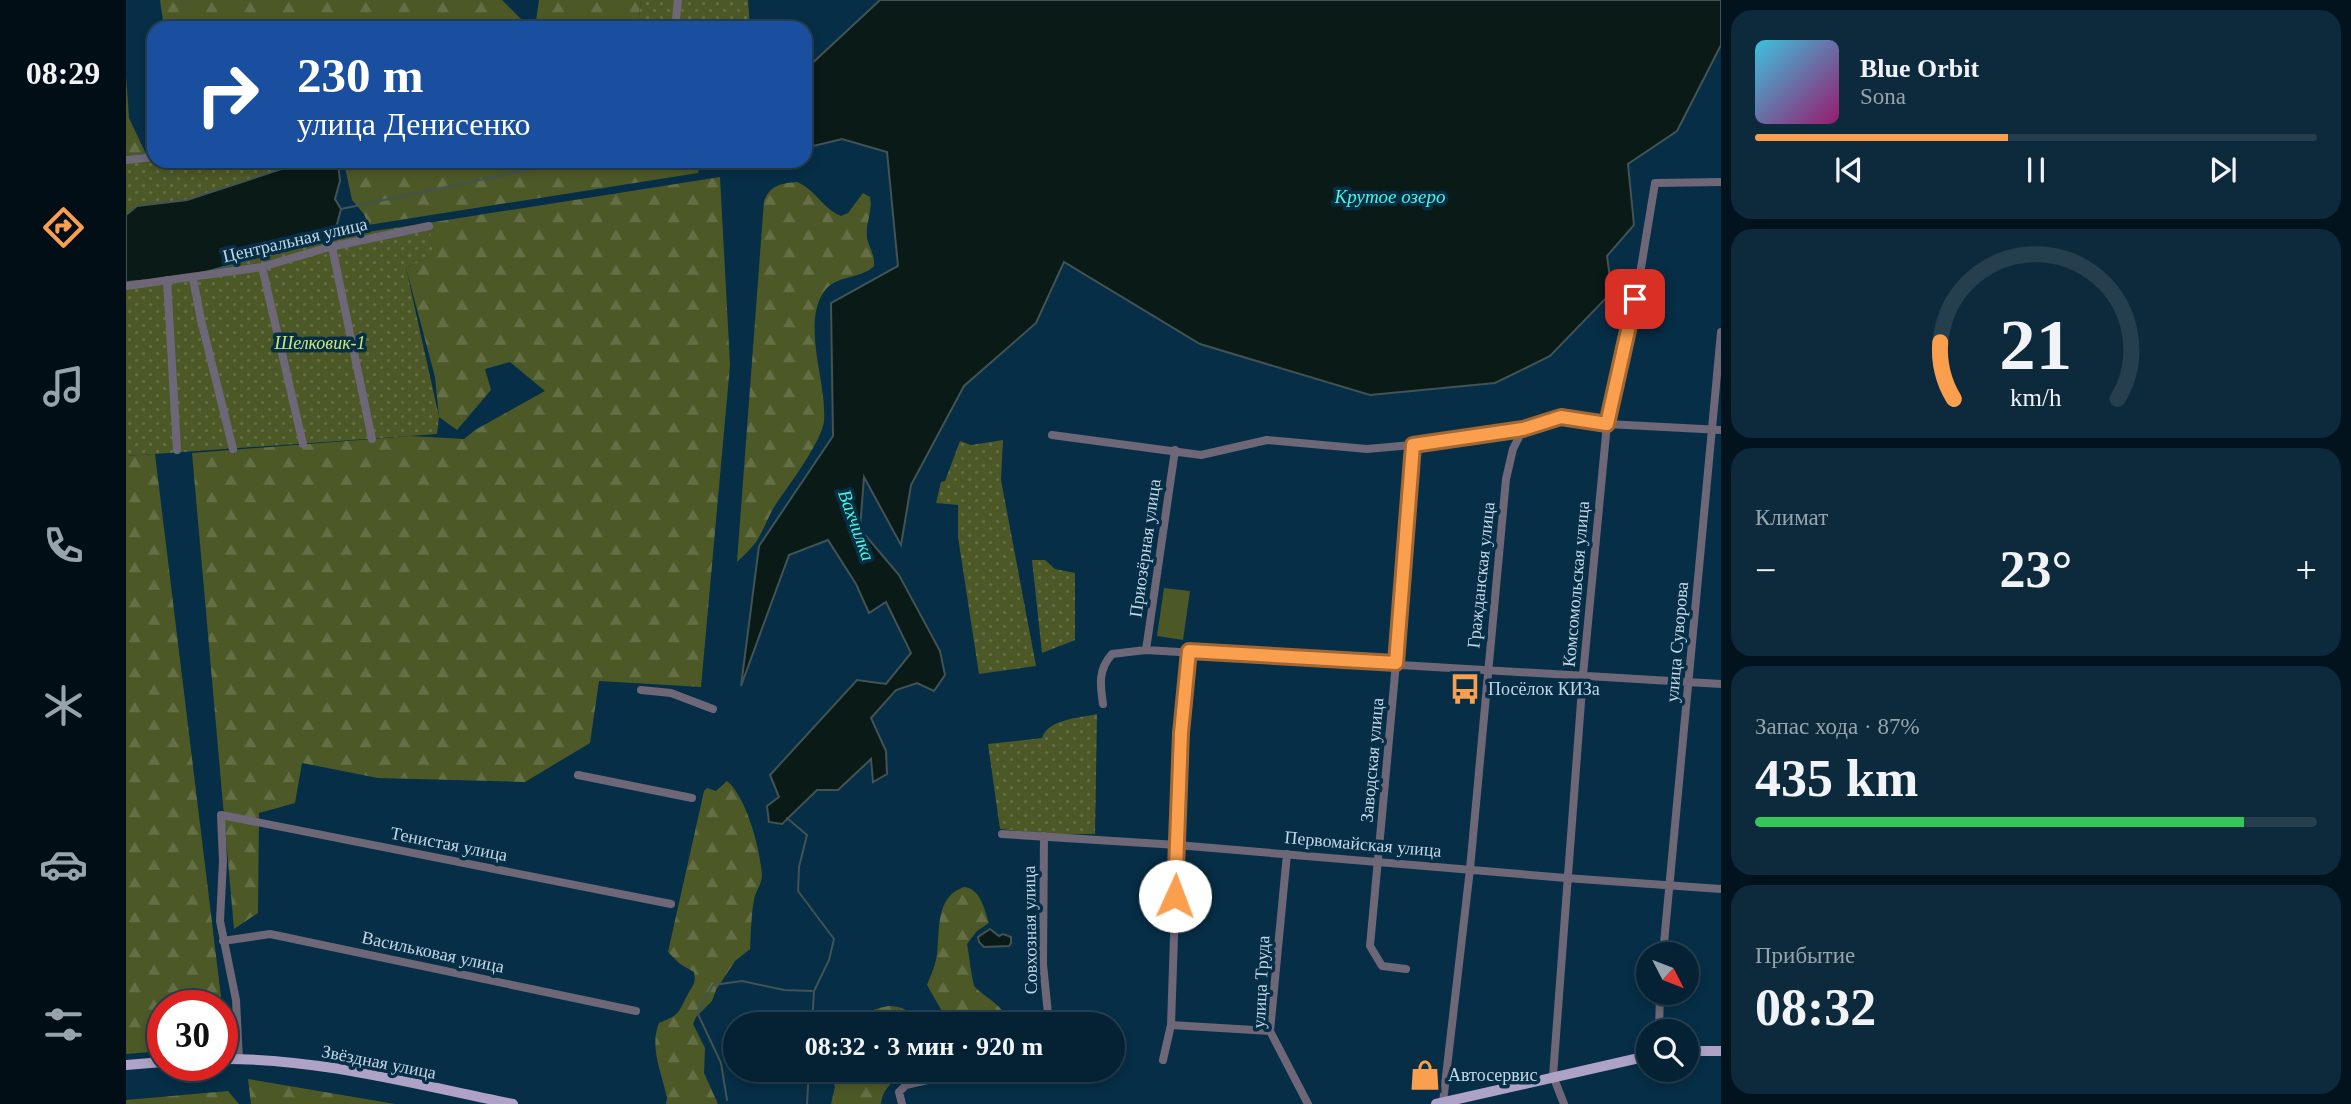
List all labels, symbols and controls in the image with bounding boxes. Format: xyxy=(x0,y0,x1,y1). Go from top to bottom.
text: 230 m xyxy=(297,48,424,103)
icon: right xyxy=(182,49,273,140)
text: Blue Orbit xyxy=(1860,54,1979,83)
text: 08:29 xyxy=(26,55,100,91)
text: Sona xyxy=(1860,84,1906,109)
text: улица Денисенко xyxy=(297,106,531,142)
icon: previous xyxy=(1830,151,1868,189)
icon: pause xyxy=(2017,151,2055,189)
icon: next xyxy=(2204,151,2242,189)
water label: Крутое озеро xyxy=(1334,186,1445,207)
icon: directions xyxy=(39,203,88,252)
street label: Центральная улица xyxy=(221,214,369,266)
pin xyxy=(1605,269,1665,329)
icon: arrive xyxy=(1616,280,1654,318)
text: 21 xyxy=(2000,305,2072,386)
park label: Шелковик-1 xyxy=(273,333,366,353)
icon: music xyxy=(39,362,88,411)
text: km/h xyxy=(2010,384,2062,411)
street label: Приозёрная улица xyxy=(1125,477,1165,619)
water label: Вахчилка xyxy=(834,487,879,564)
street label: Комсомольская улица xyxy=(1559,500,1593,668)
street label: Гражданская улица xyxy=(1463,501,1499,649)
text: Климат xyxy=(1755,505,1828,530)
icon: phone xyxy=(39,521,88,570)
text: 23° xyxy=(2000,541,2072,598)
text: − xyxy=(1755,549,1776,591)
text: + xyxy=(2296,549,2317,591)
street label: улица Суворова xyxy=(1662,581,1692,703)
bus stop icon: Посёлок КИЗа xyxy=(1448,672,1482,706)
place label: Посёлок КИЗа xyxy=(1488,679,1600,699)
icon: climate xyxy=(39,681,88,730)
street label: Заводская улица xyxy=(1357,697,1387,823)
text: Запас хода · 87% xyxy=(1755,714,1920,739)
text: 435 km xyxy=(1755,750,1918,807)
street label: Тенистая улица xyxy=(389,823,509,865)
street label: Первомайская улица xyxy=(1284,827,1442,861)
icon: car xyxy=(39,840,88,889)
position arrow xyxy=(1138,859,1212,933)
street label: Совхозная улица xyxy=(1019,865,1041,995)
street label: Васильковая улица xyxy=(360,927,506,977)
street label: улица Труда xyxy=(1249,935,1273,1029)
north arrow xyxy=(1636,942,1699,1004)
map controls xyxy=(1636,942,1699,1082)
text: Прибытие xyxy=(1755,943,1855,968)
text: 08:32 xyxy=(1755,979,1876,1036)
speed limit sign: 30 xyxy=(147,990,238,1081)
icon: filters xyxy=(39,1000,88,1049)
button: search xyxy=(1636,1019,1699,1082)
text: 08:32 · 3 мин · 920 m xyxy=(805,1032,1043,1061)
street label: Звёздная улица xyxy=(320,1041,438,1083)
shop icon: Автосервис xyxy=(1408,1058,1442,1092)
place label: Автосервис xyxy=(1448,1065,1537,1085)

